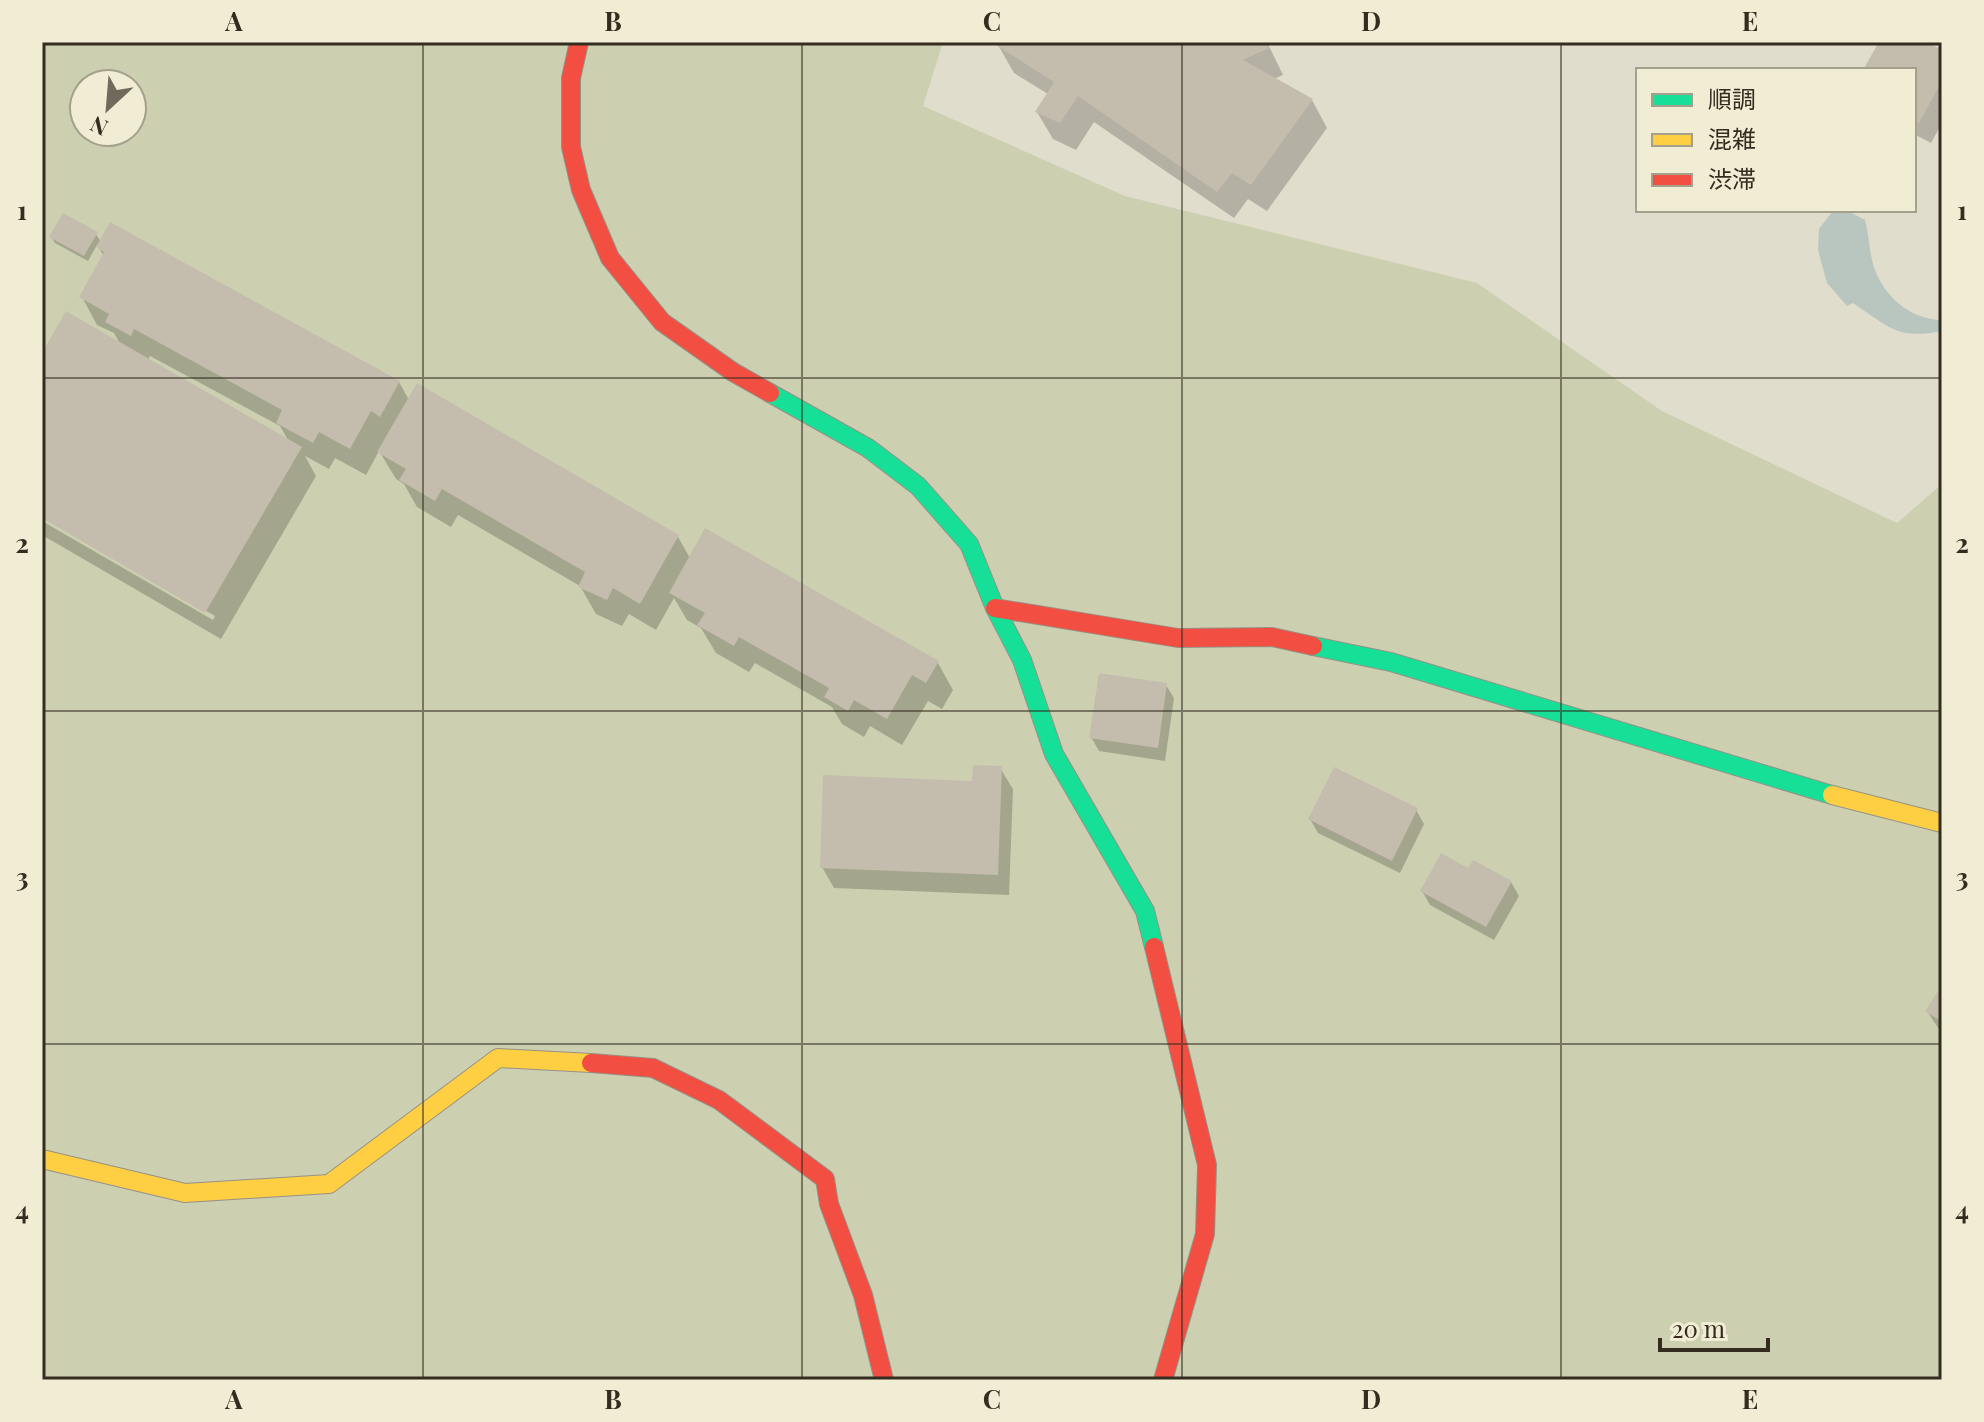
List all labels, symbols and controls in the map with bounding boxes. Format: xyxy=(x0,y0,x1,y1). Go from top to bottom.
text: A xyxy=(224,3,243,38)
text: B xyxy=(604,3,622,38)
text: C xyxy=(983,3,1001,38)
text: D xyxy=(1361,3,1381,38)
text: E xyxy=(1742,3,1758,38)
north arrow xyxy=(68,68,148,148)
legend xyxy=(1636,68,1916,212)
text: 順調 xyxy=(1708,82,1756,114)
text: N xyxy=(85,110,113,144)
text: 混雑 xyxy=(1708,122,1756,154)
text: 渋滞 xyxy=(1708,162,1756,194)
text: 1 xyxy=(17,192,27,227)
text: 1 xyxy=(1957,192,1967,227)
text: 2 xyxy=(15,525,29,560)
text: 2 xyxy=(1955,525,1969,560)
text: 3 xyxy=(16,859,28,894)
text: 3 xyxy=(1956,859,1968,894)
text: 4 xyxy=(15,1192,29,1227)
text: 4 xyxy=(1955,1192,1969,1227)
scale bar xyxy=(1660,1302,1768,1352)
text: 20 m xyxy=(1672,1312,1725,1344)
text: A xyxy=(224,1381,243,1416)
text: B xyxy=(604,1381,622,1416)
text: C xyxy=(983,1381,1001,1416)
text: D xyxy=(1361,1381,1381,1416)
text: E xyxy=(1742,1381,1758,1416)

